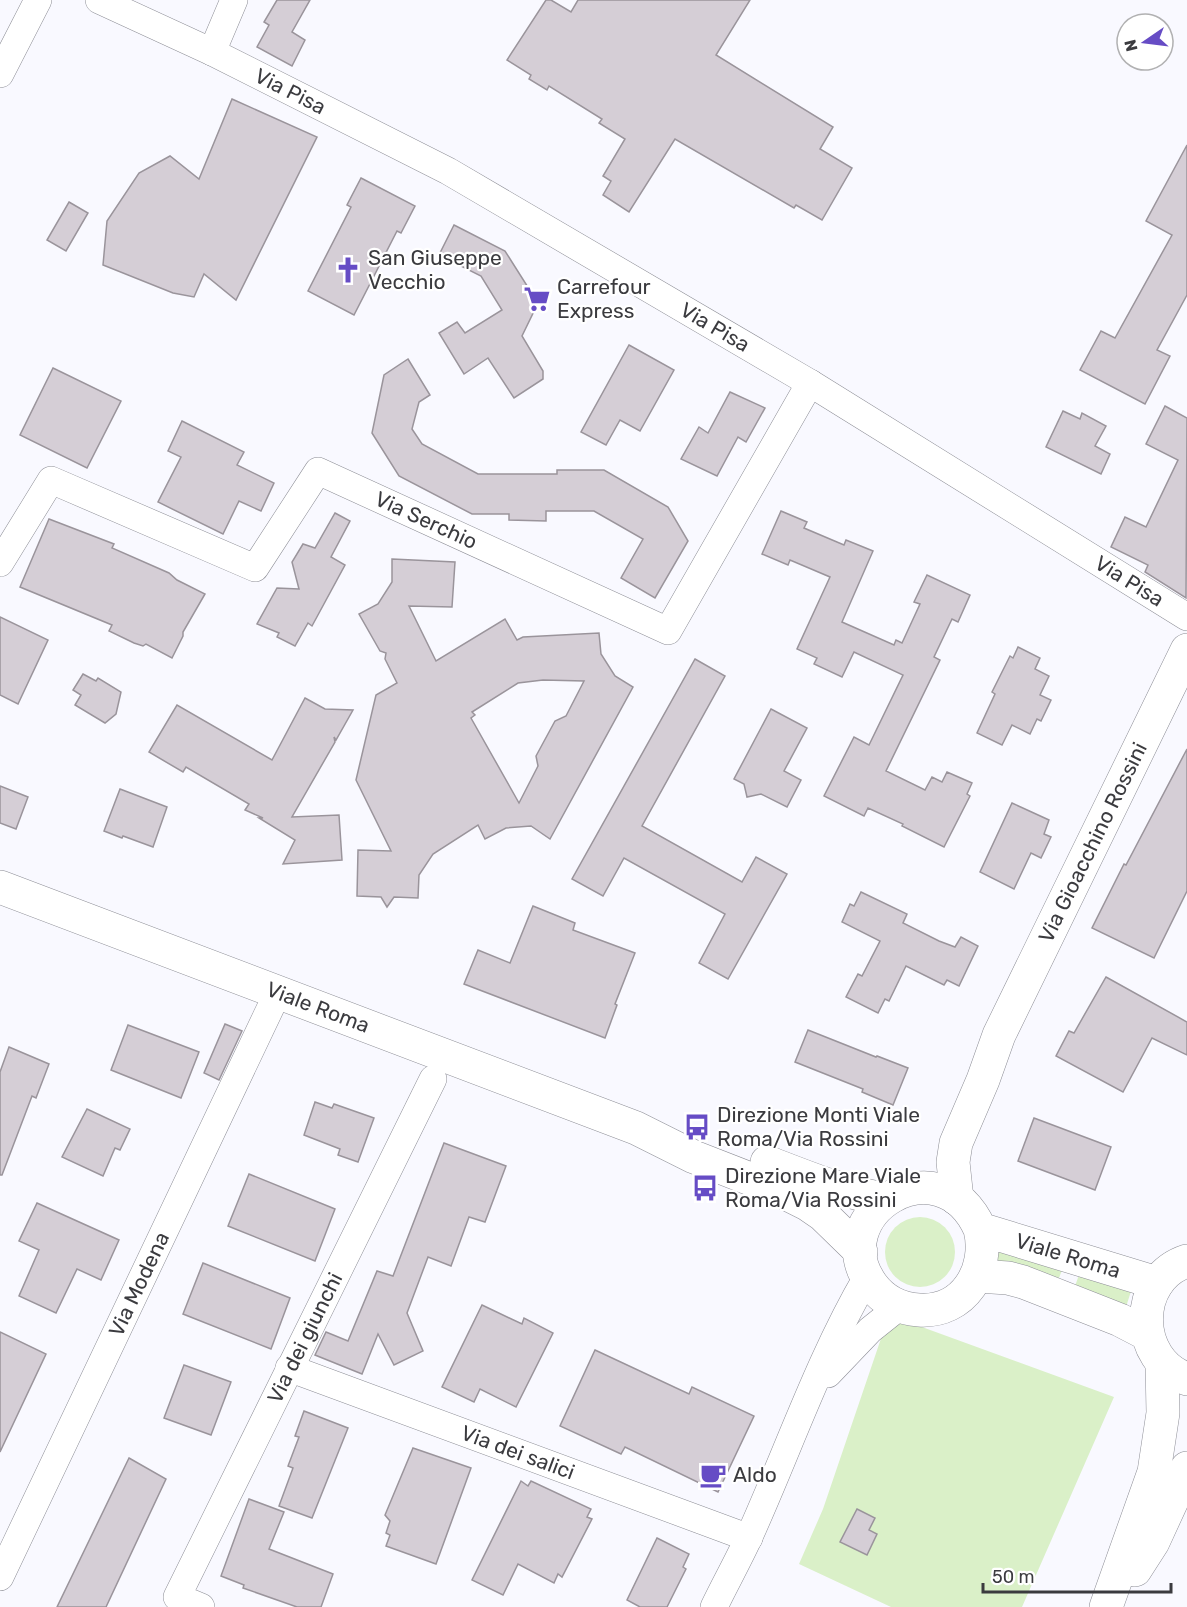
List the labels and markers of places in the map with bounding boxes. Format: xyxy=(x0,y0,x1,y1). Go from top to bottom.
place label: San Giuseppe Vecchio xyxy=(368,245,502,294)
church icon: San Giuseppe Vecchio xyxy=(333,255,363,285)
place label: Carrefour Express xyxy=(557,274,651,323)
supermarket icon: Carrefour Express xyxy=(522,284,552,314)
place label: Direzione Monti Viale Roma/Via Rossini xyxy=(717,1102,920,1151)
bus stop icon: Direzione Monti Viale Roma/Via Rossini xyxy=(682,1112,712,1142)
place label: Direzione Mare Viale Roma/Via Rossini xyxy=(725,1163,921,1212)
bus stop icon: Direzione Mare Viale Roma/Via Rossini xyxy=(690,1173,720,1203)
cafe icon: Aldo xyxy=(698,1460,728,1490)
place label: Aldo xyxy=(733,1462,777,1487)

